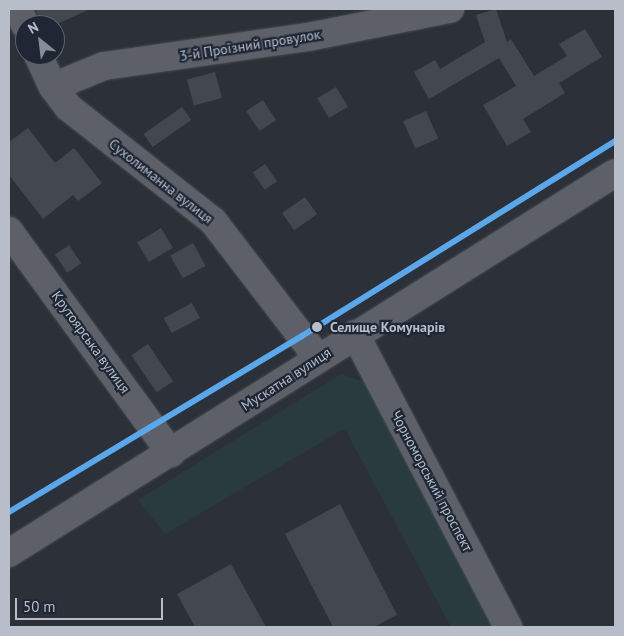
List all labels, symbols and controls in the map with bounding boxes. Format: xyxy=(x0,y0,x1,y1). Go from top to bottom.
north arrow xyxy=(15,15,65,65)
text: N xyxy=(25,18,42,38)
street label: 3-й Проїзний провулок xyxy=(178,26,322,64)
street label: Сухолиманна вулиця xyxy=(106,135,216,227)
street label: Крутоярська вулиця xyxy=(48,288,134,396)
marker: Селище Комунарів xyxy=(308,318,326,336)
place label: Селище Комунарів xyxy=(330,319,445,335)
street label: Мускатна вулиця xyxy=(238,344,334,414)
street label: Чорноморський проспект xyxy=(388,408,476,554)
scale bar xyxy=(18,588,165,620)
text: 50 m xyxy=(23,597,56,616)

